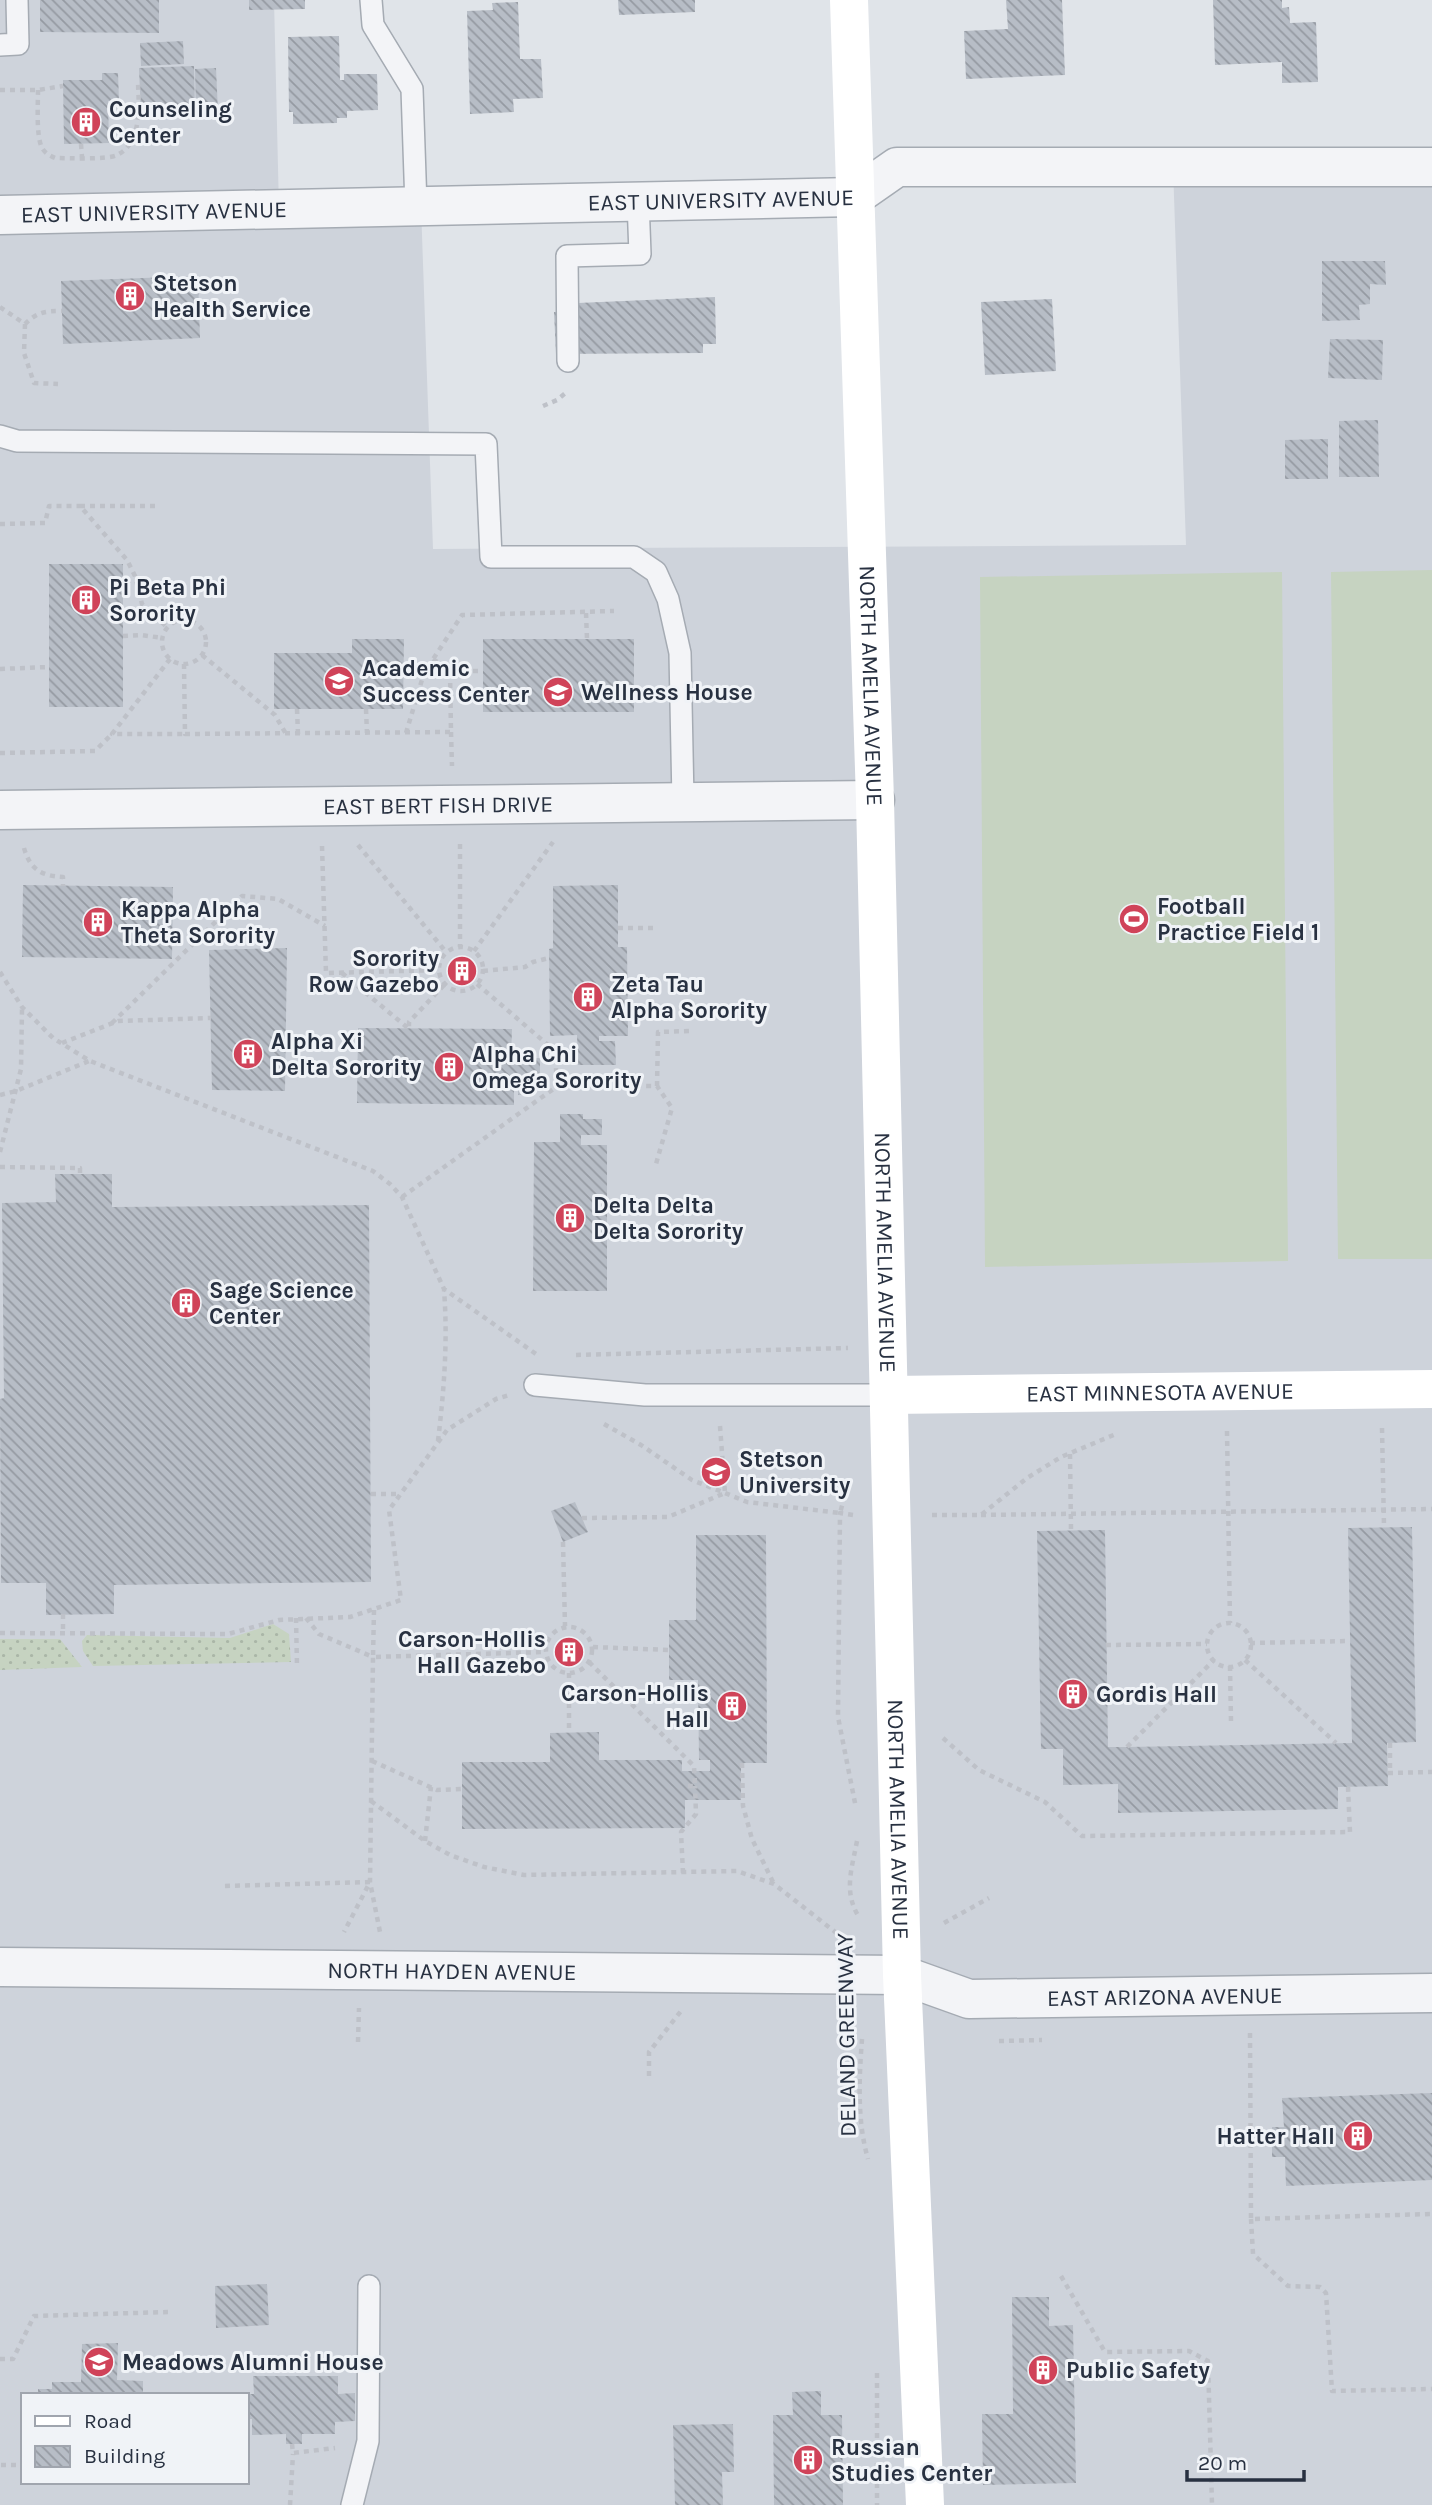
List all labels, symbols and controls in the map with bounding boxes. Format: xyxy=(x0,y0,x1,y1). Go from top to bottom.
place label: Counseling Center xyxy=(109,96,232,149)
building icon: Counseling Center xyxy=(69,105,103,139)
street label: EAST UNIVERSITY AVENUE xyxy=(587,184,854,217)
street label: EAST UNIVERSITY AVENUE xyxy=(21,196,287,229)
place label: Stetson Health Service xyxy=(153,270,311,323)
building icon: Stetson Health Service xyxy=(113,279,147,313)
street label: NORTH AMELIA AVENUE xyxy=(853,565,888,806)
place label: Pi Beta Phi Sorority xyxy=(109,574,226,627)
building icon: Pi Beta Phi Sorority xyxy=(69,583,103,617)
place label: Academic Success Center xyxy=(362,655,529,708)
school or university icon: Academic Success Center xyxy=(322,664,356,698)
school or university icon: Wellness House xyxy=(541,675,575,709)
place label: Wellness House xyxy=(581,679,753,706)
street label: EAST BERT FISH DRIVE xyxy=(323,791,553,820)
place label: Football Practice Field 1 xyxy=(1157,893,1319,946)
place label: Kappa Alpha Theta Sorority xyxy=(121,896,275,949)
sports icon: Football Practice Field 1 xyxy=(1117,902,1151,936)
building icon: Kappa Alpha Theta Sorority xyxy=(81,905,115,939)
place label: Sorority Row Gazebo xyxy=(308,945,439,998)
building icon: Sorority Row Gazebo xyxy=(445,954,479,988)
place label: Zeta Tau Alpha Sorority xyxy=(611,971,767,1024)
building icon: Zeta Tau Alpha Sorority xyxy=(571,980,605,1014)
place label: Alpha Xi Delta Sorority xyxy=(271,1028,422,1081)
building icon: Alpha Xi Delta Sorority xyxy=(231,1037,265,1071)
place label: Alpha Chi Omega Sorority xyxy=(472,1041,642,1094)
building icon: Alpha Chi Omega Sorority xyxy=(432,1050,466,1084)
street label: NORTH AMELIA AVENUE xyxy=(869,1132,901,1373)
place label: Delta Delta Delta Sorority xyxy=(593,1192,744,1245)
building icon: Delta Delta Delta Sorority xyxy=(553,1201,587,1235)
place label: Sage Science Center xyxy=(209,1277,354,1330)
building icon: Sage Science Center xyxy=(169,1286,203,1320)
street label: EAST MINNESOTA AVENUE xyxy=(1026,1378,1294,1407)
place label: Stetson University xyxy=(739,1446,851,1499)
school or university icon: Stetson University xyxy=(699,1455,733,1489)
place label: Carson-Hollis Hall Gazebo xyxy=(398,1626,546,1679)
building icon: Carson-Hollis Hall Gazebo xyxy=(552,1635,586,1669)
building icon: Gordis Hall xyxy=(1056,1677,1090,1711)
place label: Carson-Hollis Hall xyxy=(561,1680,709,1733)
place label: Gordis Hall xyxy=(1096,1681,1217,1708)
building icon: Carson-Hollis Hall xyxy=(715,1689,749,1723)
street label: NORTH AMELIA AVENUE xyxy=(882,1699,914,1940)
street label: DELAND GREENWAY xyxy=(831,1932,862,2137)
street label: NORTH HAYDEN AVENUE xyxy=(327,1957,577,1986)
street label: EAST ARIZONA AVENUE xyxy=(1047,1982,1283,2012)
building icon: Hatter Hall xyxy=(1341,2119,1375,2153)
place label: Hatter Hall xyxy=(1216,2123,1335,2150)
school or university icon: Meadows Alumni House xyxy=(82,2345,116,2379)
place label: Meadows Alumni House xyxy=(122,2349,384,2376)
building icon: Public Safety xyxy=(1026,2353,1060,2387)
place label: Public Safety xyxy=(1066,2357,1210,2384)
legend xyxy=(21,2393,248,2484)
text: Road xyxy=(84,2409,132,2433)
place label: Russian Studies Center xyxy=(831,2434,992,2487)
scale bar xyxy=(1187,2438,1304,2482)
building icon: Russian Studies Center xyxy=(791,2443,825,2477)
text: Building xyxy=(84,2444,165,2468)
text: 20 m xyxy=(1198,2451,1247,2475)

